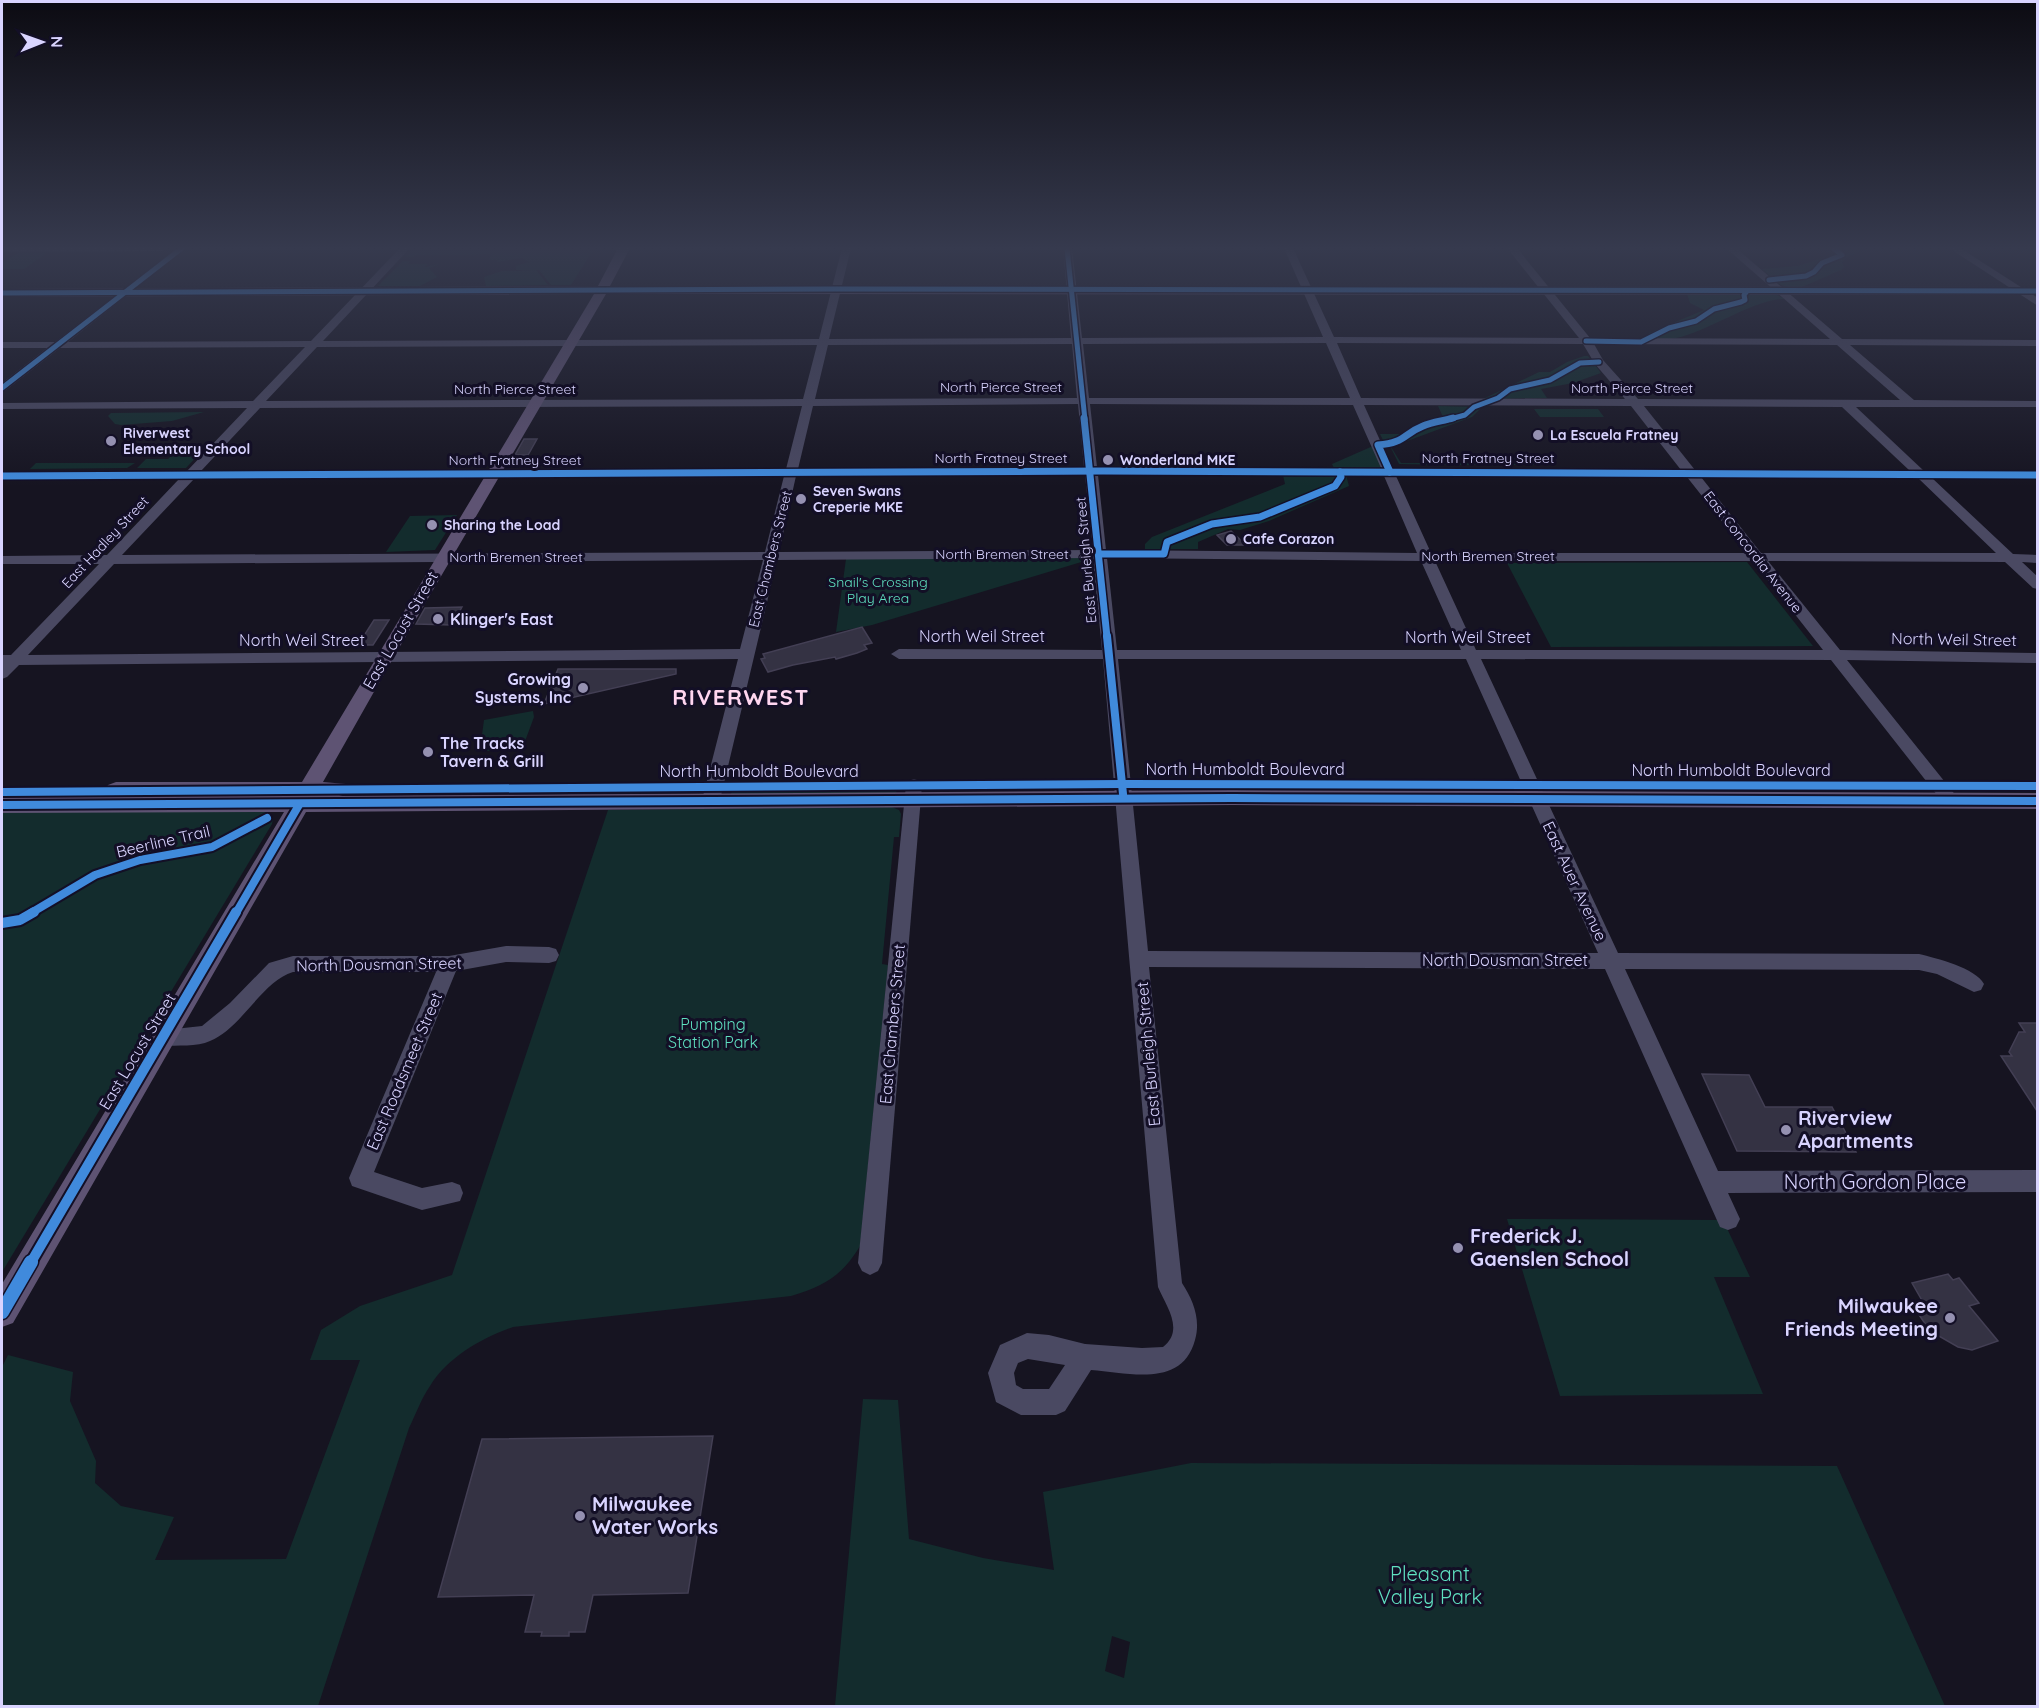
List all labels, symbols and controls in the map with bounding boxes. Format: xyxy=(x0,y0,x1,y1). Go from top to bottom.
north arrow xyxy=(12,12,72,72)
text: N xyxy=(47,36,67,48)
street label: North Pierce Street xyxy=(940,378,1062,396)
street label: North Pierce Street xyxy=(1571,379,1693,397)
street label: North Pierce Street xyxy=(454,380,576,398)
place label: Riverwest Elementary School xyxy=(123,424,250,458)
place label: La Escuela Fratney xyxy=(1550,426,1679,444)
marker: La Escuela Fratney xyxy=(1531,428,1545,442)
marker: Riverwest Elementary School xyxy=(104,434,118,448)
street label: North Fratney Street xyxy=(935,449,1068,467)
street label: North Fratney Street xyxy=(1422,449,1555,467)
street label: North Fratney Street xyxy=(449,451,582,469)
place label: Wonderland MKE xyxy=(1120,451,1235,469)
marker: Wonderland MKE xyxy=(1101,453,1115,467)
place label: Seven Swans Creperie MKE xyxy=(813,482,903,516)
street label: East Concordia Avenue xyxy=(1700,487,1806,617)
street label: East Chambers Street xyxy=(744,488,796,629)
street label: East Hadley Street xyxy=(58,492,153,592)
marker: Seven Swans Creperie MKE xyxy=(794,492,808,506)
street label: East Burleigh Street xyxy=(1071,496,1100,624)
place label: Sharing the Load xyxy=(444,516,560,534)
marker: Sharing the Load xyxy=(425,518,439,532)
place label: Cafe Corazon xyxy=(1243,530,1334,548)
marker: Cafe Corazon xyxy=(1224,532,1238,546)
street label: North Bremen Street xyxy=(935,545,1069,563)
street label: North Bremen Street xyxy=(1421,547,1555,565)
street label: North Bremen Street xyxy=(449,548,583,566)
street label: East Locust Street xyxy=(358,568,442,692)
park label: Snail's Crossing Play Area xyxy=(828,573,928,607)
place label: Klinger's East xyxy=(450,609,553,629)
marker: Klinger's East xyxy=(431,612,445,626)
street label: North Weil Street xyxy=(919,626,1045,646)
street label: North Weil Street xyxy=(1405,627,1531,647)
street label: North Weil Street xyxy=(1891,628,2017,650)
street label: North Weil Street xyxy=(239,630,365,650)
place label: Growing Systems, Inc xyxy=(475,669,571,707)
marker: Growing Systems, Inc xyxy=(576,681,590,695)
district label: RIVERWEST xyxy=(672,683,810,711)
place label: The Tracks Tavern & Grill xyxy=(440,733,544,771)
marker: The Tracks Tavern & Grill xyxy=(421,745,435,759)
street label: North Humboldt Boulevard xyxy=(1145,759,1345,779)
street label: North Humboldt Boulevard xyxy=(1631,760,1831,780)
street label: North Humboldt Boulevard xyxy=(659,761,859,781)
street label: East Auer Avenue xyxy=(1539,818,1611,944)
street label: Beerline Trail xyxy=(114,820,212,862)
street label: East Chambers Street xyxy=(875,943,909,1105)
street label: North Dousman Street xyxy=(1422,950,1588,970)
street label: North Dousman Street xyxy=(296,953,462,975)
street label: East Burleigh Street xyxy=(1132,981,1164,1127)
street label: East Locust Street xyxy=(94,989,180,1113)
street label: East Roadsmeet Street xyxy=(362,989,446,1153)
park label: Pumping Station Park xyxy=(668,1014,758,1052)
place label: Riverview Apartments xyxy=(1798,1105,1913,1153)
marker: Riverview Apartments xyxy=(1779,1123,1793,1137)
street label: North Gordon Place xyxy=(1784,1169,1966,1194)
place label: Frederick J. Gaenslen School xyxy=(1470,1223,1629,1271)
marker: Frederick J. Gaenslen School xyxy=(1451,1241,1465,1255)
place label: Milwaukee Friends Meeting xyxy=(1784,1293,1938,1341)
marker: Milwaukee Friends Meeting xyxy=(1943,1311,1957,1325)
place label: Milwaukee Water Works xyxy=(592,1491,718,1539)
marker: Milwaukee Water Works xyxy=(573,1509,587,1523)
park label: Pleasant Valley Park xyxy=(1378,1561,1482,1609)

